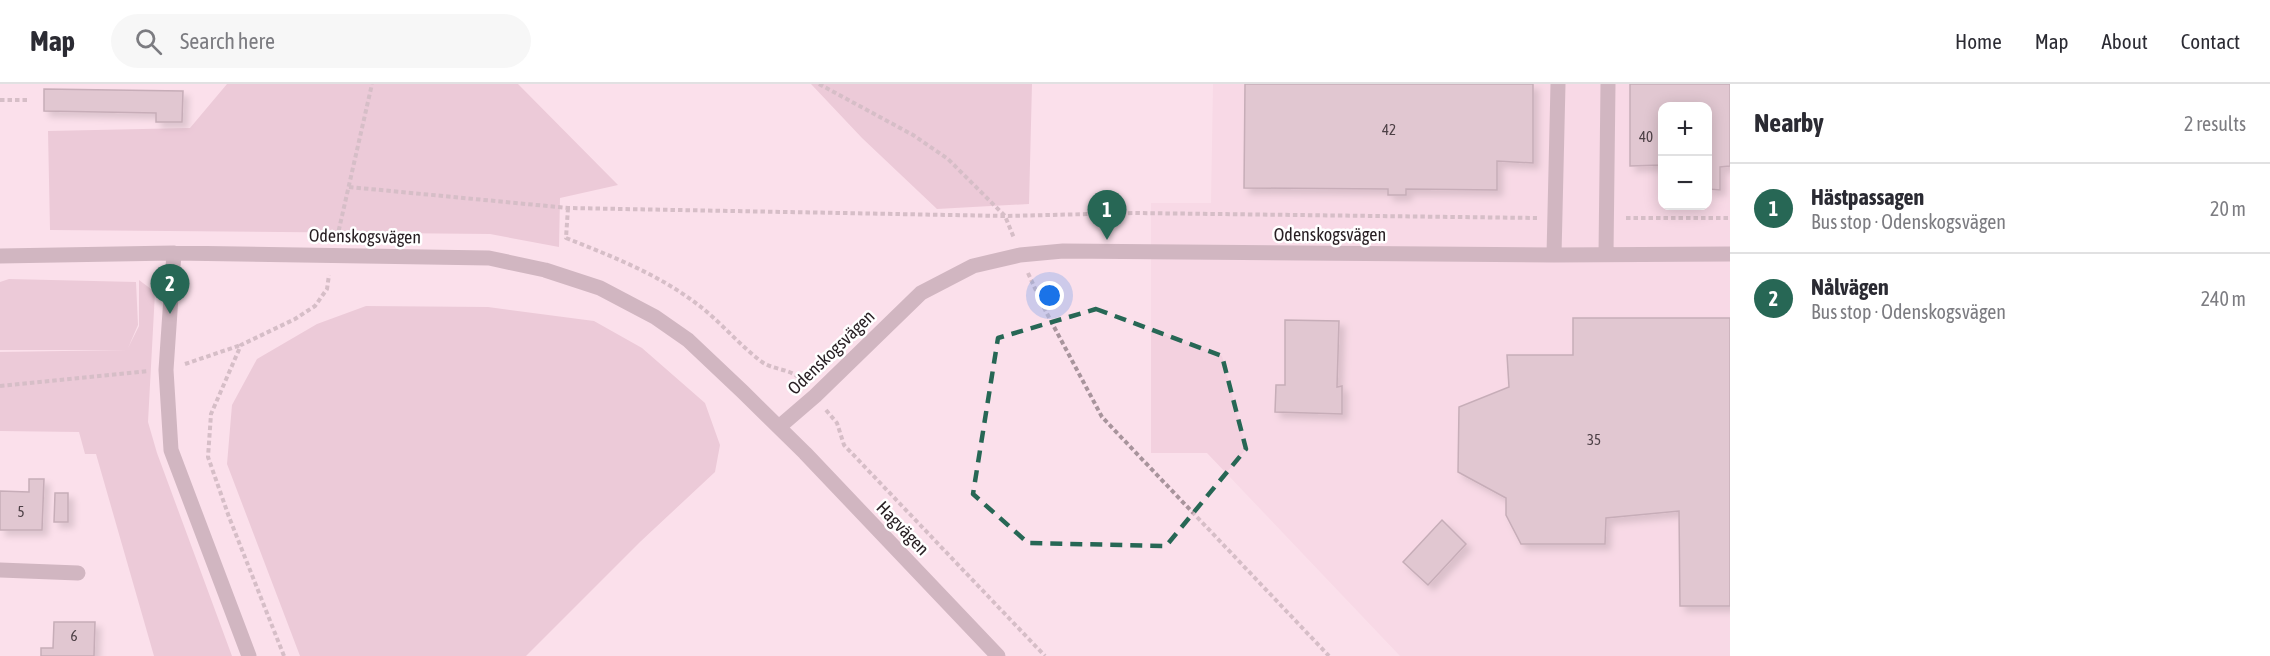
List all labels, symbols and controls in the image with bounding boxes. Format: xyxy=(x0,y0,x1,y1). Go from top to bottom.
search box xyxy=(111,14,531,68)
text: Map xyxy=(30,25,75,57)
icon: search xyxy=(132,25,165,58)
text: Search here xyxy=(180,28,275,54)
text: Home xyxy=(1955,29,2002,53)
text: Map xyxy=(2035,29,2069,53)
text: About xyxy=(2102,29,2148,53)
text: Contact xyxy=(2181,29,2240,53)
map controls xyxy=(1658,102,1712,210)
button: + xyxy=(1658,102,1712,156)
text: Nearby xyxy=(1754,108,1824,138)
text: 2 results xyxy=(2184,112,2246,135)
house number: 42 xyxy=(1382,121,1396,138)
house number: 40 xyxy=(1639,128,1653,145)
button: − xyxy=(1658,156,1712,210)
text: Hästpassagen xyxy=(1811,184,1924,210)
pin: 1 xyxy=(1088,190,1126,240)
text: 1 xyxy=(1769,197,1778,220)
text: 20 m xyxy=(2210,197,2246,220)
text: Bus stop · Odenskogsvägen xyxy=(1811,210,2006,233)
street label: Odenskogsvägen xyxy=(1274,224,1386,245)
street label: Odenskogsvägen xyxy=(309,225,421,247)
pin: 2 xyxy=(150,264,190,314)
text: Nålvägen xyxy=(1811,274,1889,300)
your location xyxy=(1035,281,1064,310)
text: 2 xyxy=(1769,287,1778,310)
text: 240 m xyxy=(2201,287,2246,310)
text: Bus stop · Odenskogsvägen xyxy=(1811,300,2006,323)
street label: Odenskogsvägen xyxy=(783,305,879,399)
house number: 35 xyxy=(1587,431,1601,448)
street label: Hagvägen xyxy=(872,497,934,559)
house number: 5 xyxy=(17,503,25,520)
house number: 6 xyxy=(70,627,78,644)

